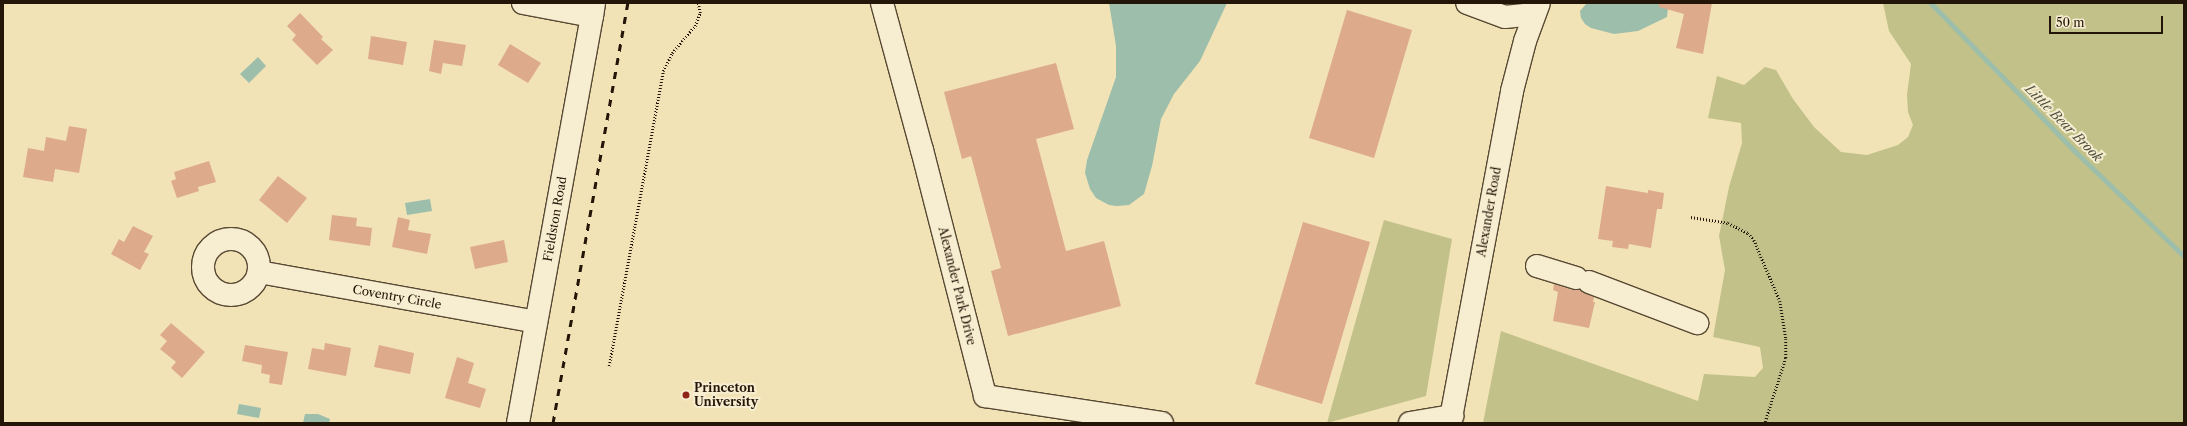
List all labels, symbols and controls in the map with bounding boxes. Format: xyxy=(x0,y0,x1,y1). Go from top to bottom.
scale bar xyxy=(2051,8,2165,34)
text: 50 m xyxy=(2056,15,2085,30)
water label: Little Bear Brook xyxy=(2022,81,2106,165)
street label: Alexander Road xyxy=(1474,166,1504,258)
street label: Fieldston Road xyxy=(540,175,570,263)
street label: Alexander Park Drive xyxy=(935,225,979,347)
street label: Coventry Circle xyxy=(351,282,443,312)
place label: Princeton University xyxy=(694,381,758,409)
marker: Princeton University xyxy=(681,390,691,400)

